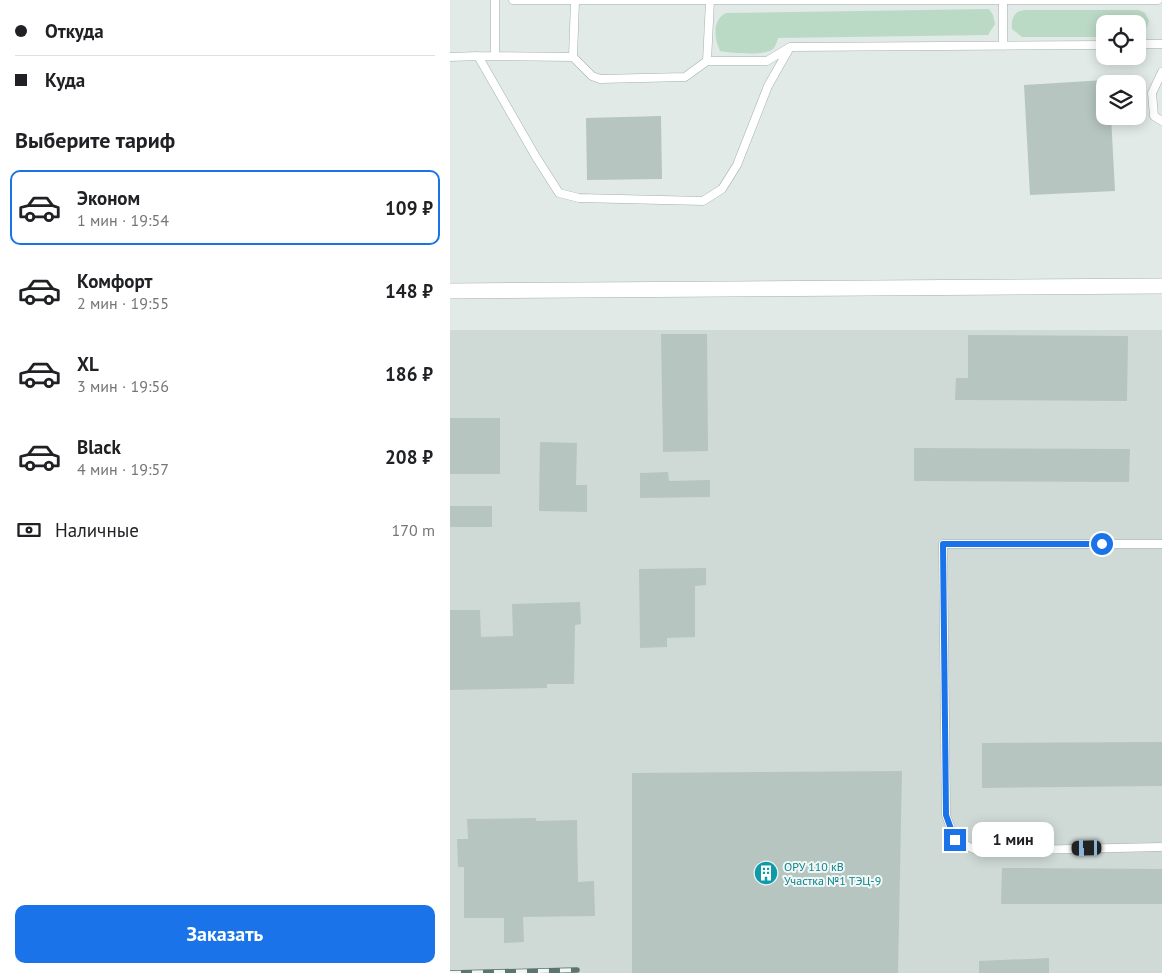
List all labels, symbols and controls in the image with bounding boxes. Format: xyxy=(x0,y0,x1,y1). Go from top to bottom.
map controls xyxy=(1096,15,1146,125)
button: locate xyxy=(1096,15,1146,65)
text: Откуда xyxy=(45,19,104,43)
text: Куда xyxy=(45,68,85,92)
button: layers xyxy=(1096,75,1146,125)
text: Выберите тариф xyxy=(15,126,175,154)
icon: car xyxy=(17,185,62,230)
text: Эконом xyxy=(77,186,140,210)
text: 109 ₽ xyxy=(385,196,433,220)
text: 1 мин · 19:54 xyxy=(77,210,169,230)
icon: car xyxy=(17,268,62,313)
text: Комфорт xyxy=(77,269,153,293)
text: 148 ₽ xyxy=(385,279,433,303)
text: 2 мин · 19:55 xyxy=(77,293,169,313)
icon: car xyxy=(17,351,62,396)
text: XL xyxy=(77,352,99,376)
text: 186 ₽ xyxy=(385,362,433,386)
text: 3 мин · 19:56 xyxy=(77,376,169,396)
icon: car xyxy=(17,434,62,479)
text: Black xyxy=(77,435,121,459)
text: 208 ₽ xyxy=(385,445,433,469)
text: 4 мин · 19:57 xyxy=(77,459,169,479)
icon: cash xyxy=(15,516,43,544)
text: Наличные xyxy=(55,518,139,542)
text: 170 m xyxy=(392,520,435,540)
route start xyxy=(1091,533,1113,555)
callout: 1 мин xyxy=(972,822,1055,858)
route end xyxy=(944,829,966,851)
text: 1 мин xyxy=(992,829,1034,849)
car xyxy=(1071,840,1102,856)
place label: ОРУ 110 кВ Участка №1 ТЭЦ-9 xyxy=(784,859,881,888)
building icon: ОРУ 110 кВ Участка №1 ТЭЦ-9 xyxy=(753,860,779,886)
button: Заказать xyxy=(15,905,435,963)

